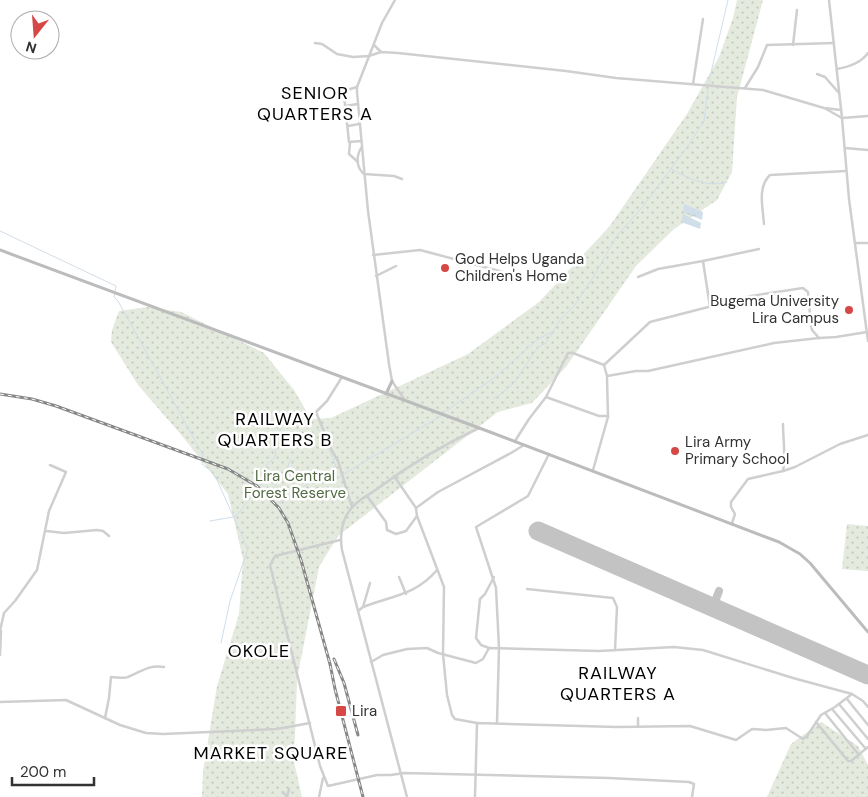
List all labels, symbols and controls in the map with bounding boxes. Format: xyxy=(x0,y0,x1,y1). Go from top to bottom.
north arrow xyxy=(10,10,60,60)
text: N xyxy=(24,37,39,58)
district label: SENIOR QUARTERS A xyxy=(257,81,373,126)
place label: God Helps Uganda Children's Home xyxy=(455,249,584,286)
marker: God Helps Uganda Children's Home xyxy=(439,262,451,274)
place label: Bugema University Lira Campus xyxy=(710,291,840,328)
marker: Bugema University Lira Campus xyxy=(843,304,855,316)
district label: RAILWAY QUARTERS B xyxy=(218,407,332,452)
place label: Lira Army Primary School xyxy=(685,432,789,469)
marker: Lira Army Primary School xyxy=(669,445,681,457)
park label: Lira Central Forest Reserve xyxy=(244,466,346,503)
district label: OKOLE xyxy=(228,639,290,663)
district label: RAILWAY QUARTERS A xyxy=(560,661,676,706)
place label: Lira xyxy=(352,701,377,721)
marker: Lira xyxy=(334,704,348,718)
district label: MARKET SQUARE xyxy=(194,741,348,765)
scale bar xyxy=(12,754,95,786)
text: 200 m xyxy=(20,762,66,782)

